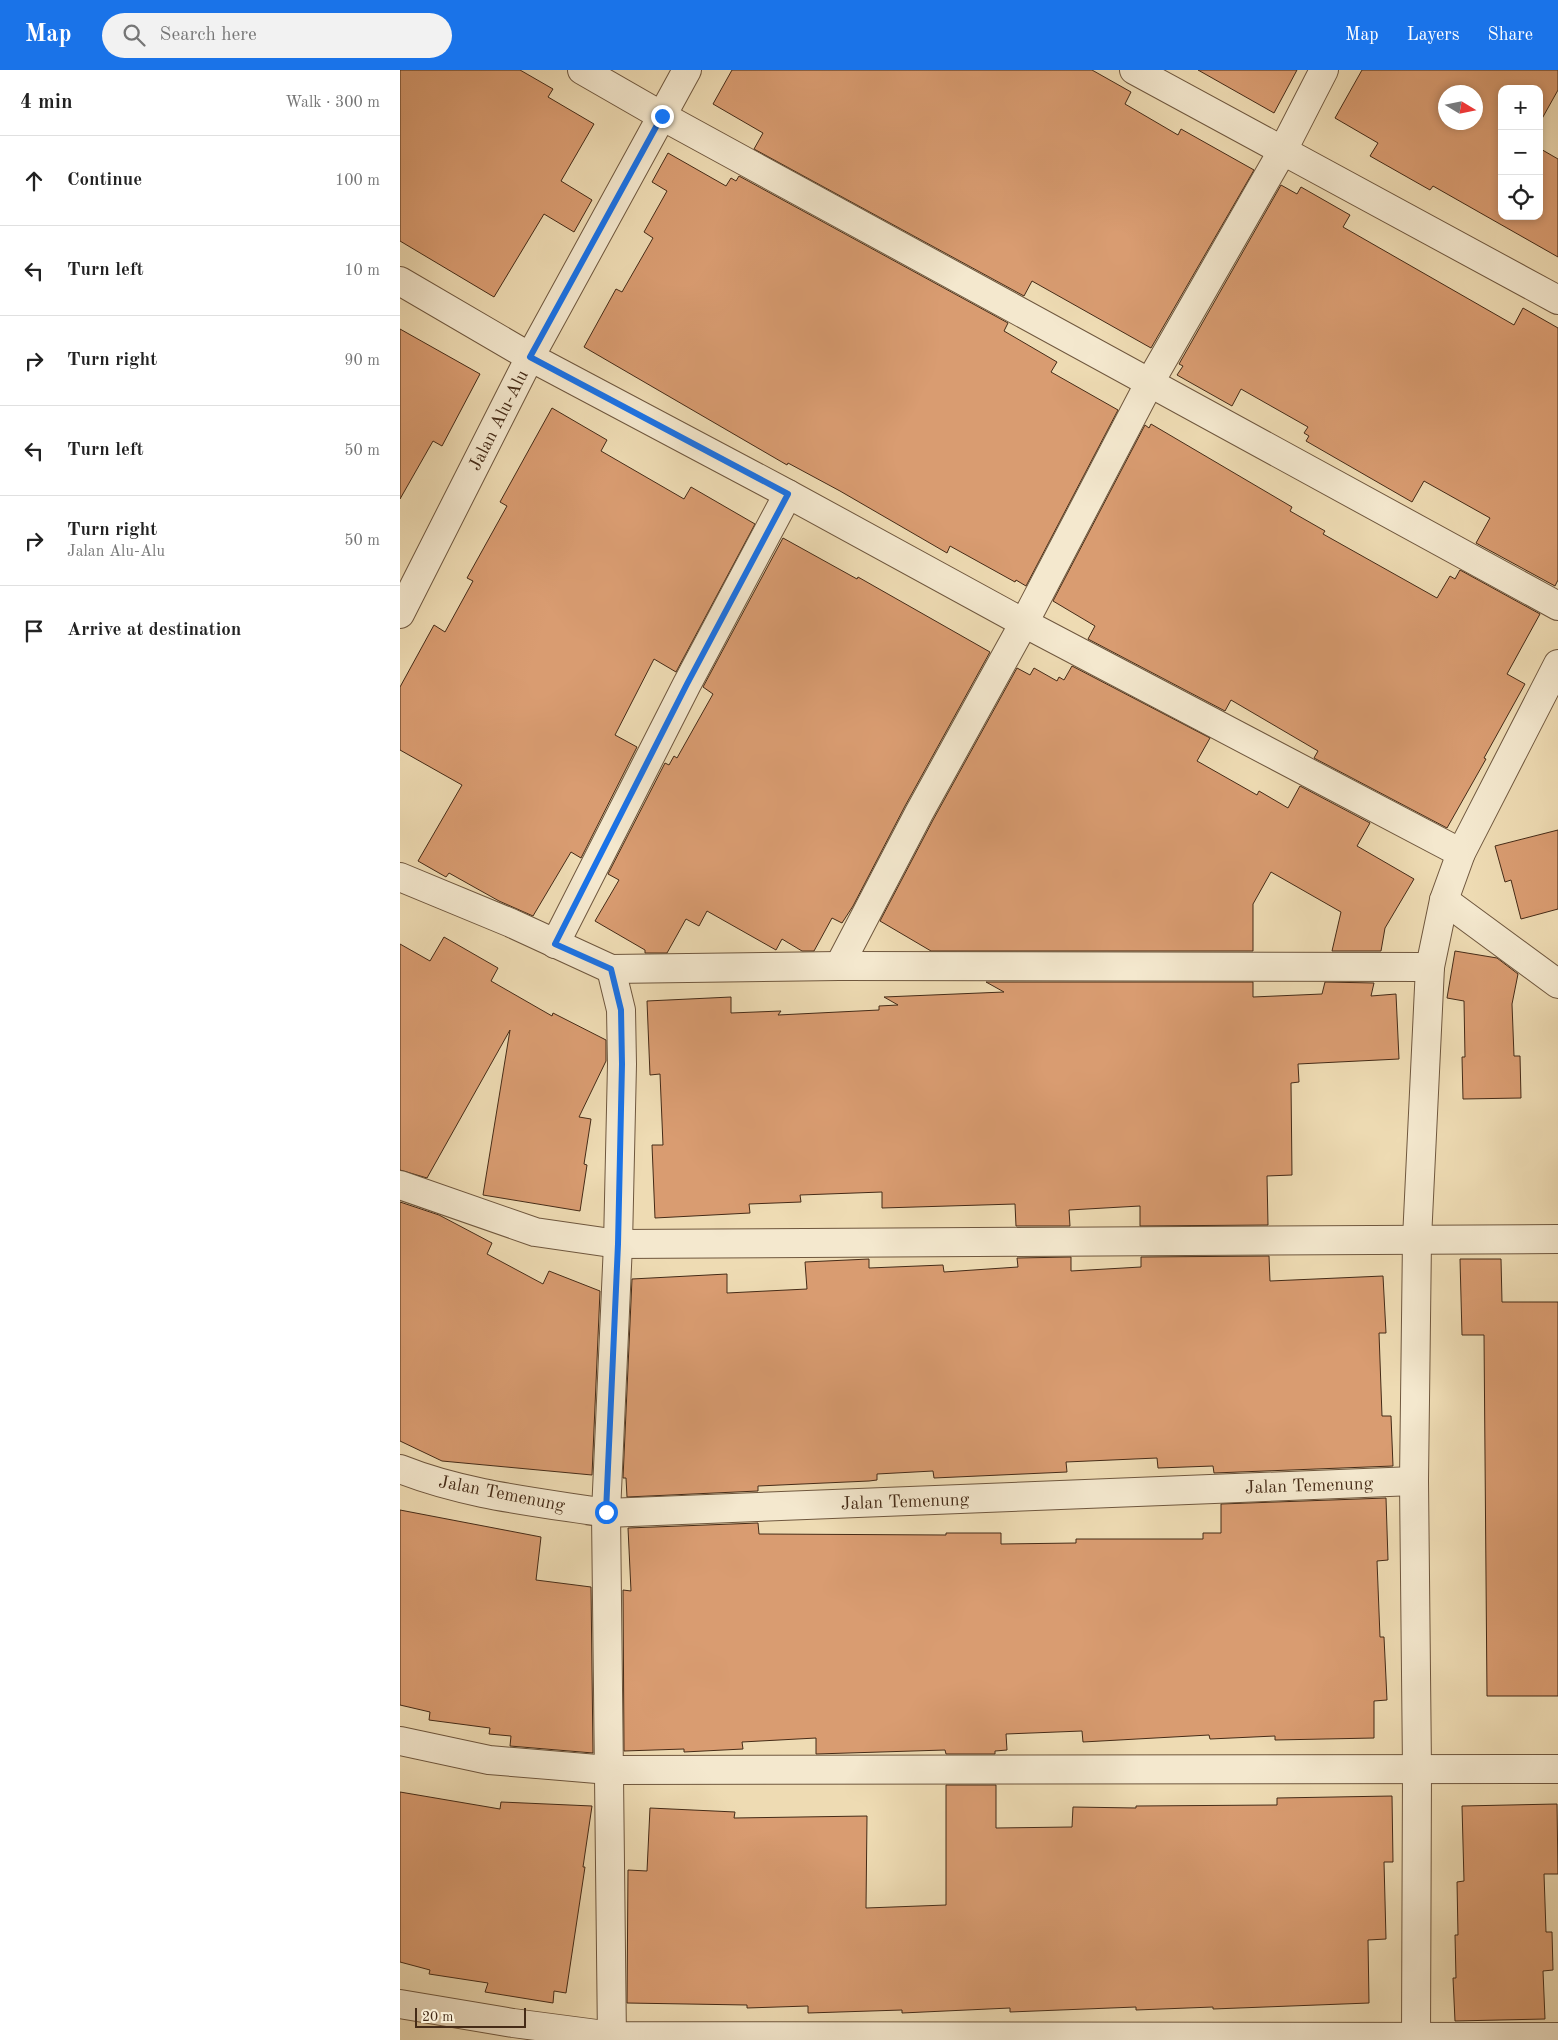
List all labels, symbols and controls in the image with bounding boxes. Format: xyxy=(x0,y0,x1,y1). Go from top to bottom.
search box xyxy=(102,13,452,58)
icon: search xyxy=(120,21,148,49)
text: Map xyxy=(25,23,72,47)
text: Search here xyxy=(160,26,257,45)
text: Map xyxy=(1345,26,1379,44)
text: Layers xyxy=(1407,26,1459,44)
text: Share xyxy=(1487,26,1533,44)
north arrow xyxy=(1438,85,1483,130)
map controls xyxy=(1498,85,1543,220)
button: + xyxy=(1498,85,1543,130)
text: 4 min xyxy=(20,92,73,113)
text: Walk · 300 m xyxy=(285,95,380,111)
route end xyxy=(651,105,674,128)
button: − xyxy=(1498,130,1543,175)
icon: ahead xyxy=(20,167,48,195)
text: Continue xyxy=(67,171,142,190)
text: 100 m xyxy=(335,173,380,189)
button: locate xyxy=(1498,175,1543,220)
icon: left xyxy=(20,257,48,285)
text: Turn left xyxy=(67,261,144,280)
text: 10 m xyxy=(344,263,380,279)
icon: right xyxy=(20,347,48,375)
text: Turn right xyxy=(67,351,157,370)
text: 90 m xyxy=(344,353,380,369)
street label: Jalan Alu-Alu xyxy=(466,367,532,474)
icon: left xyxy=(20,437,48,465)
text: Turn left xyxy=(67,441,144,460)
text: 50 m xyxy=(344,443,380,459)
text: Turn right xyxy=(67,521,157,540)
icon: right xyxy=(20,527,48,555)
text: 50 m xyxy=(344,533,380,549)
text: Jalan Alu-Alu xyxy=(67,544,165,560)
icon: arrive xyxy=(20,617,48,645)
text: Arrive at destination xyxy=(67,621,241,640)
street label: Jalan Temenung xyxy=(437,1473,567,1515)
street label: Jalan Temenung xyxy=(1245,1475,1374,1497)
street label: Jalan Temenung xyxy=(841,1491,970,1513)
route start xyxy=(595,1501,618,1524)
scale bar xyxy=(415,2005,526,2028)
text: 20 m xyxy=(422,2010,453,2024)

